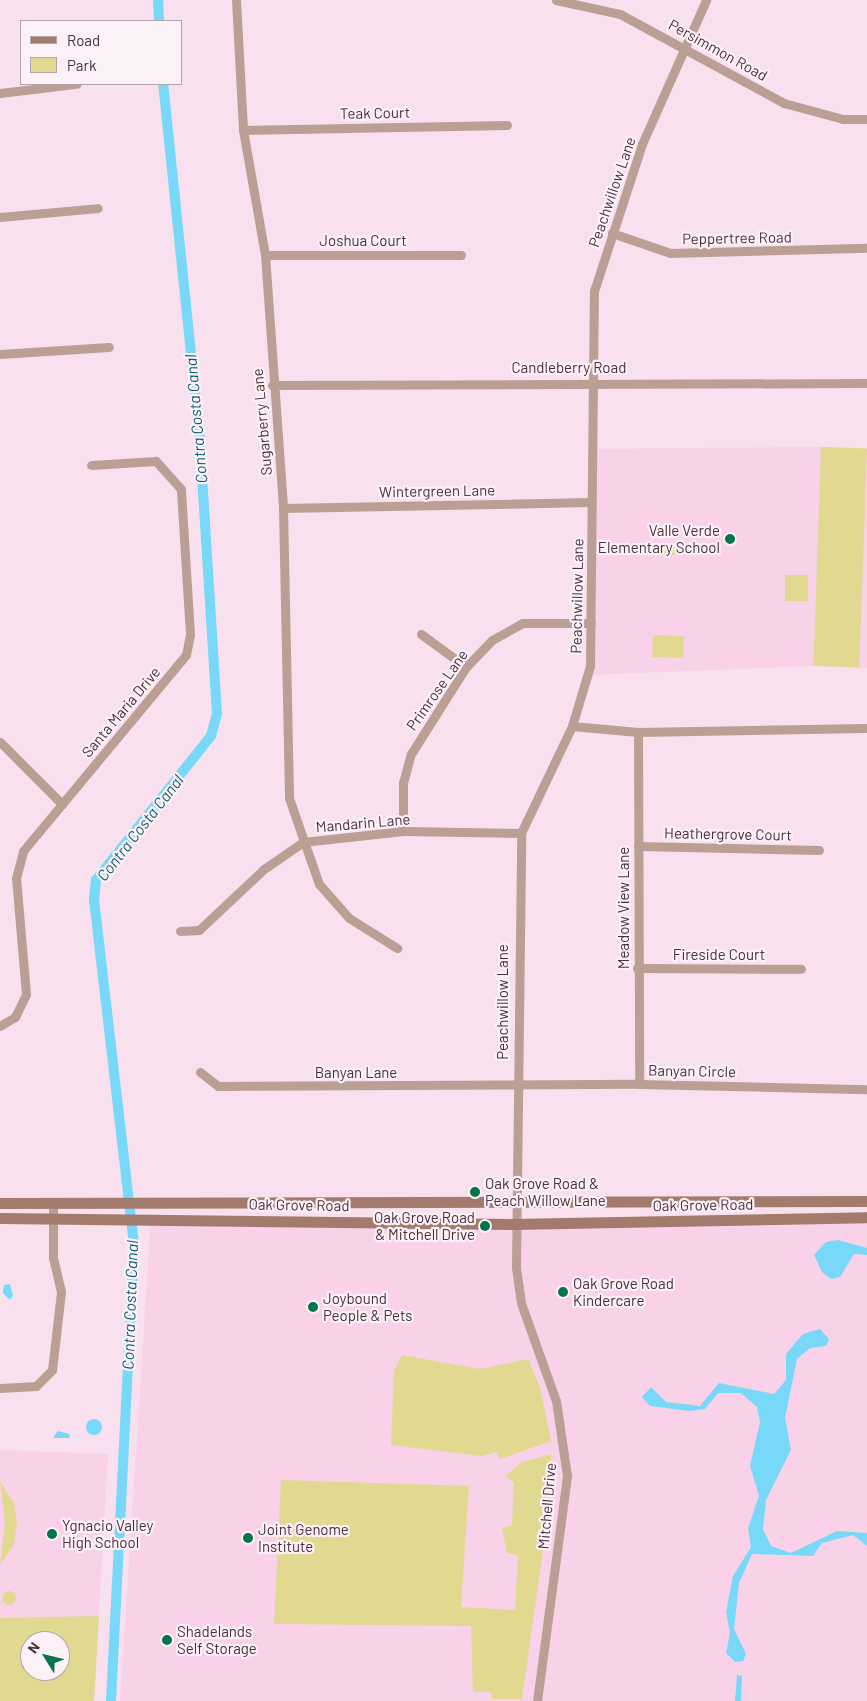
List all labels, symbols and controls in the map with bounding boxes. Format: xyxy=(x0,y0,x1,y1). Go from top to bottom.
street label: Persimmon Road xyxy=(665,15,771,85)
legend xyxy=(20,20,182,85)
text: Road xyxy=(67,31,100,49)
text: Park xyxy=(67,56,96,74)
street label: Teak Court xyxy=(340,103,410,123)
street label: Peachwillow Lane xyxy=(585,135,639,249)
street label: Peppertree Road xyxy=(682,228,792,248)
street label: Joshua Court xyxy=(319,232,407,250)
water label: Contra Costa Canal xyxy=(181,354,211,484)
street label: Candleberry Road xyxy=(512,359,626,377)
street label: Sugarberry Lane xyxy=(248,368,276,476)
street label: Wintergreen Lane xyxy=(379,481,495,501)
place label: Valle Verde Elementary School xyxy=(598,521,720,556)
marker: Valle Verde Elementary School xyxy=(724,533,736,545)
street label: Peachwillow Lane xyxy=(567,538,587,654)
street label: Primrose Lane xyxy=(403,646,471,734)
street label: Santa Maria Drive xyxy=(78,663,164,761)
water label: Contra Costa Canal xyxy=(93,771,187,885)
street label: Mandarin Lane xyxy=(315,810,411,836)
street label: Heathergrove Court xyxy=(664,824,792,844)
street label: Meadow View Lane xyxy=(615,847,633,969)
street label: Peachwillow Lane xyxy=(494,944,512,1060)
street label: Fireside Court xyxy=(673,946,765,964)
street label: Banyan Circle xyxy=(648,1061,736,1081)
street label: Banyan Lane xyxy=(315,1064,397,1082)
place label: Oak Grove Road & Peach Willow Lane xyxy=(485,1174,606,1209)
marker: Oak Grove Road & Peach Willow Lane xyxy=(469,1186,481,1198)
street label: Oak Grove Road xyxy=(248,1195,350,1215)
street label: Oak Grove Road xyxy=(652,1195,754,1215)
place label: Oak Grove Road & Mitchell Drive xyxy=(374,1208,475,1243)
marker: Oak Grove Road & Mitchell Drive xyxy=(479,1220,491,1232)
water label: Contra Costa Canal xyxy=(118,1240,142,1370)
place label: Oak Grove Road Kindercare xyxy=(573,1274,674,1309)
marker: Oak Grove Road Kindercare xyxy=(557,1286,569,1298)
place label: Joybound People & Pets xyxy=(323,1289,413,1324)
marker: Joybound People & Pets xyxy=(307,1301,319,1313)
street label: Mitchell Drive xyxy=(534,1462,560,1550)
place label: Ygnacio Valley High School xyxy=(62,1516,153,1551)
place label: Joint Genome Institute xyxy=(258,1520,349,1555)
marker: Ygnacio Valley High School xyxy=(46,1528,58,1540)
marker: Joint Genome Institute xyxy=(242,1532,254,1544)
place label: Shadelands Self Storage xyxy=(177,1622,257,1657)
north arrow xyxy=(20,1631,70,1681)
marker: Shadelands Self Storage xyxy=(161,1634,173,1646)
text: N xyxy=(24,1639,43,1656)

